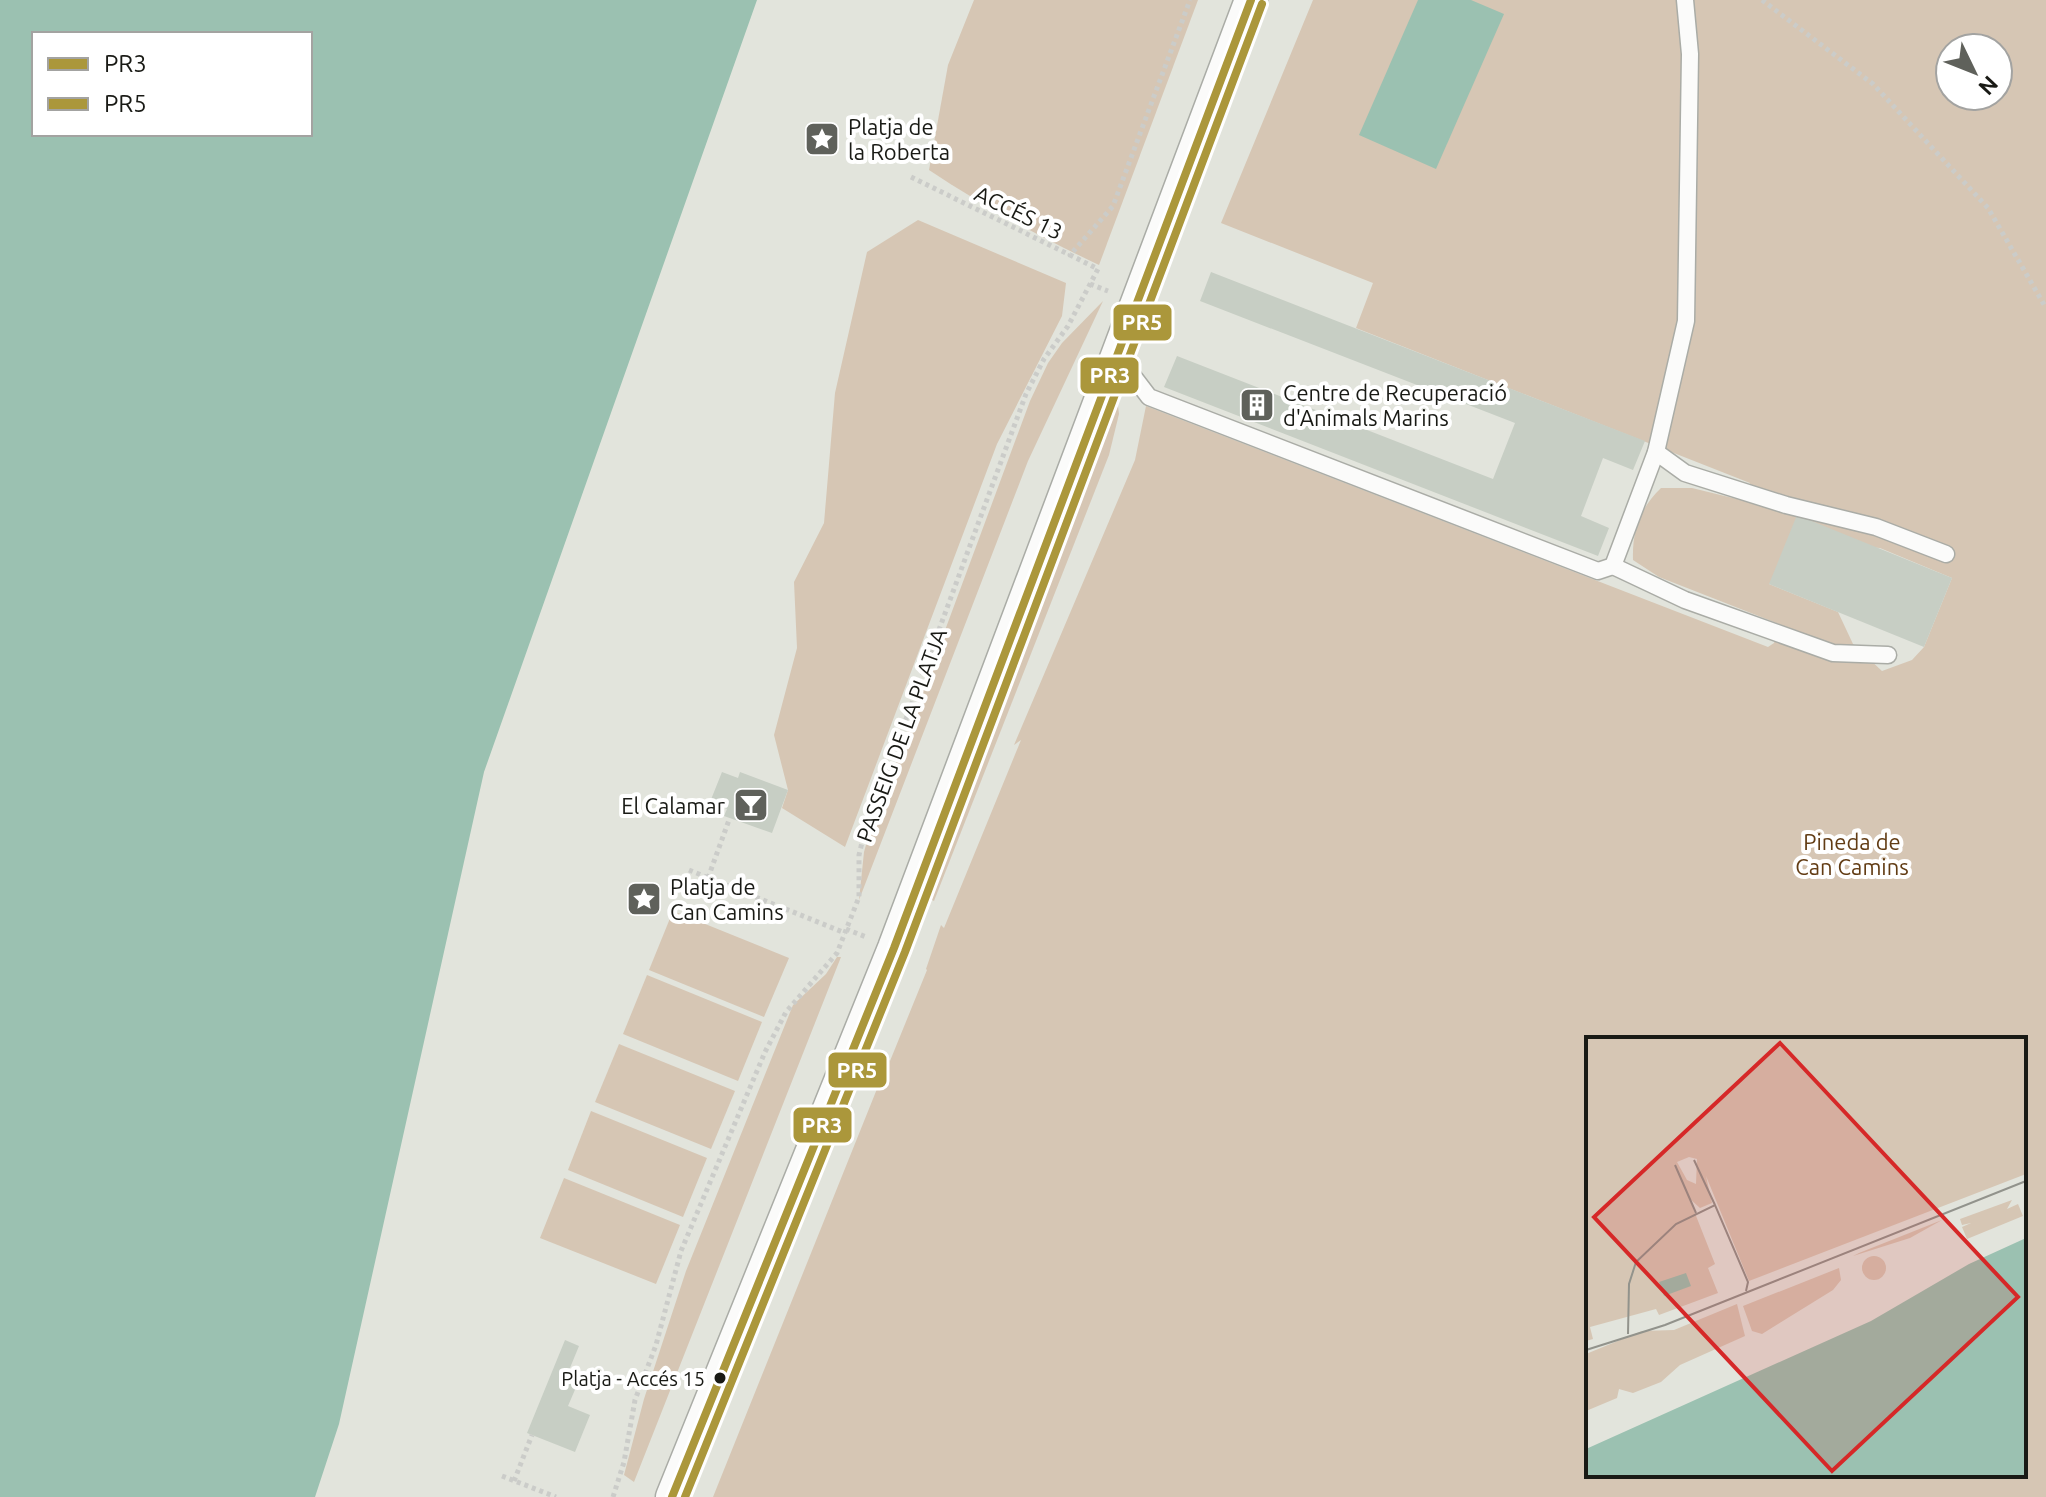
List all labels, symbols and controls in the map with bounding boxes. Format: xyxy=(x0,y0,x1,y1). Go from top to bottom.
legend xyxy=(32,32,312,136)
north arrow xyxy=(1934,32,2014,112)
text: PR3 xyxy=(104,50,147,77)
text: N xyxy=(1974,71,2004,101)
text: PR5 xyxy=(104,90,147,117)
place label: Platja de la Roberta xyxy=(848,114,950,164)
place icon: Platja de la Roberta xyxy=(803,120,841,158)
street label: ACCÉS 13 xyxy=(971,179,1067,244)
line badge: PR5 xyxy=(1112,303,1173,342)
text: PR5 xyxy=(1122,309,1162,334)
line badge: PR3 xyxy=(1079,356,1140,395)
text: PR3 xyxy=(1090,362,1130,387)
place label: Centre de Recuperació d'Animals Marins xyxy=(1283,380,1507,430)
building icon: Centre de Recuperació d'Animals Marins xyxy=(1238,386,1276,424)
street label: PASSEIG DE LA PLATJA xyxy=(851,624,952,845)
bar icon: El Calamar xyxy=(732,786,770,824)
place label: El Calamar xyxy=(621,793,726,818)
park label: Pineda de Can Camins xyxy=(1795,829,1909,879)
place label: Platja de Can Camins xyxy=(670,874,784,924)
place icon: Platja de Can Camins xyxy=(625,880,663,918)
inset map xyxy=(1586,1037,2026,1477)
line badge: PR5 xyxy=(827,1051,888,1089)
text: PR5 xyxy=(837,1057,877,1082)
line badge: PR3 xyxy=(792,1106,853,1144)
text: PR3 xyxy=(802,1112,842,1137)
place label: Platja - Accés 15 xyxy=(561,1367,705,1390)
marker: Platja - Accés 15 xyxy=(712,1370,728,1386)

